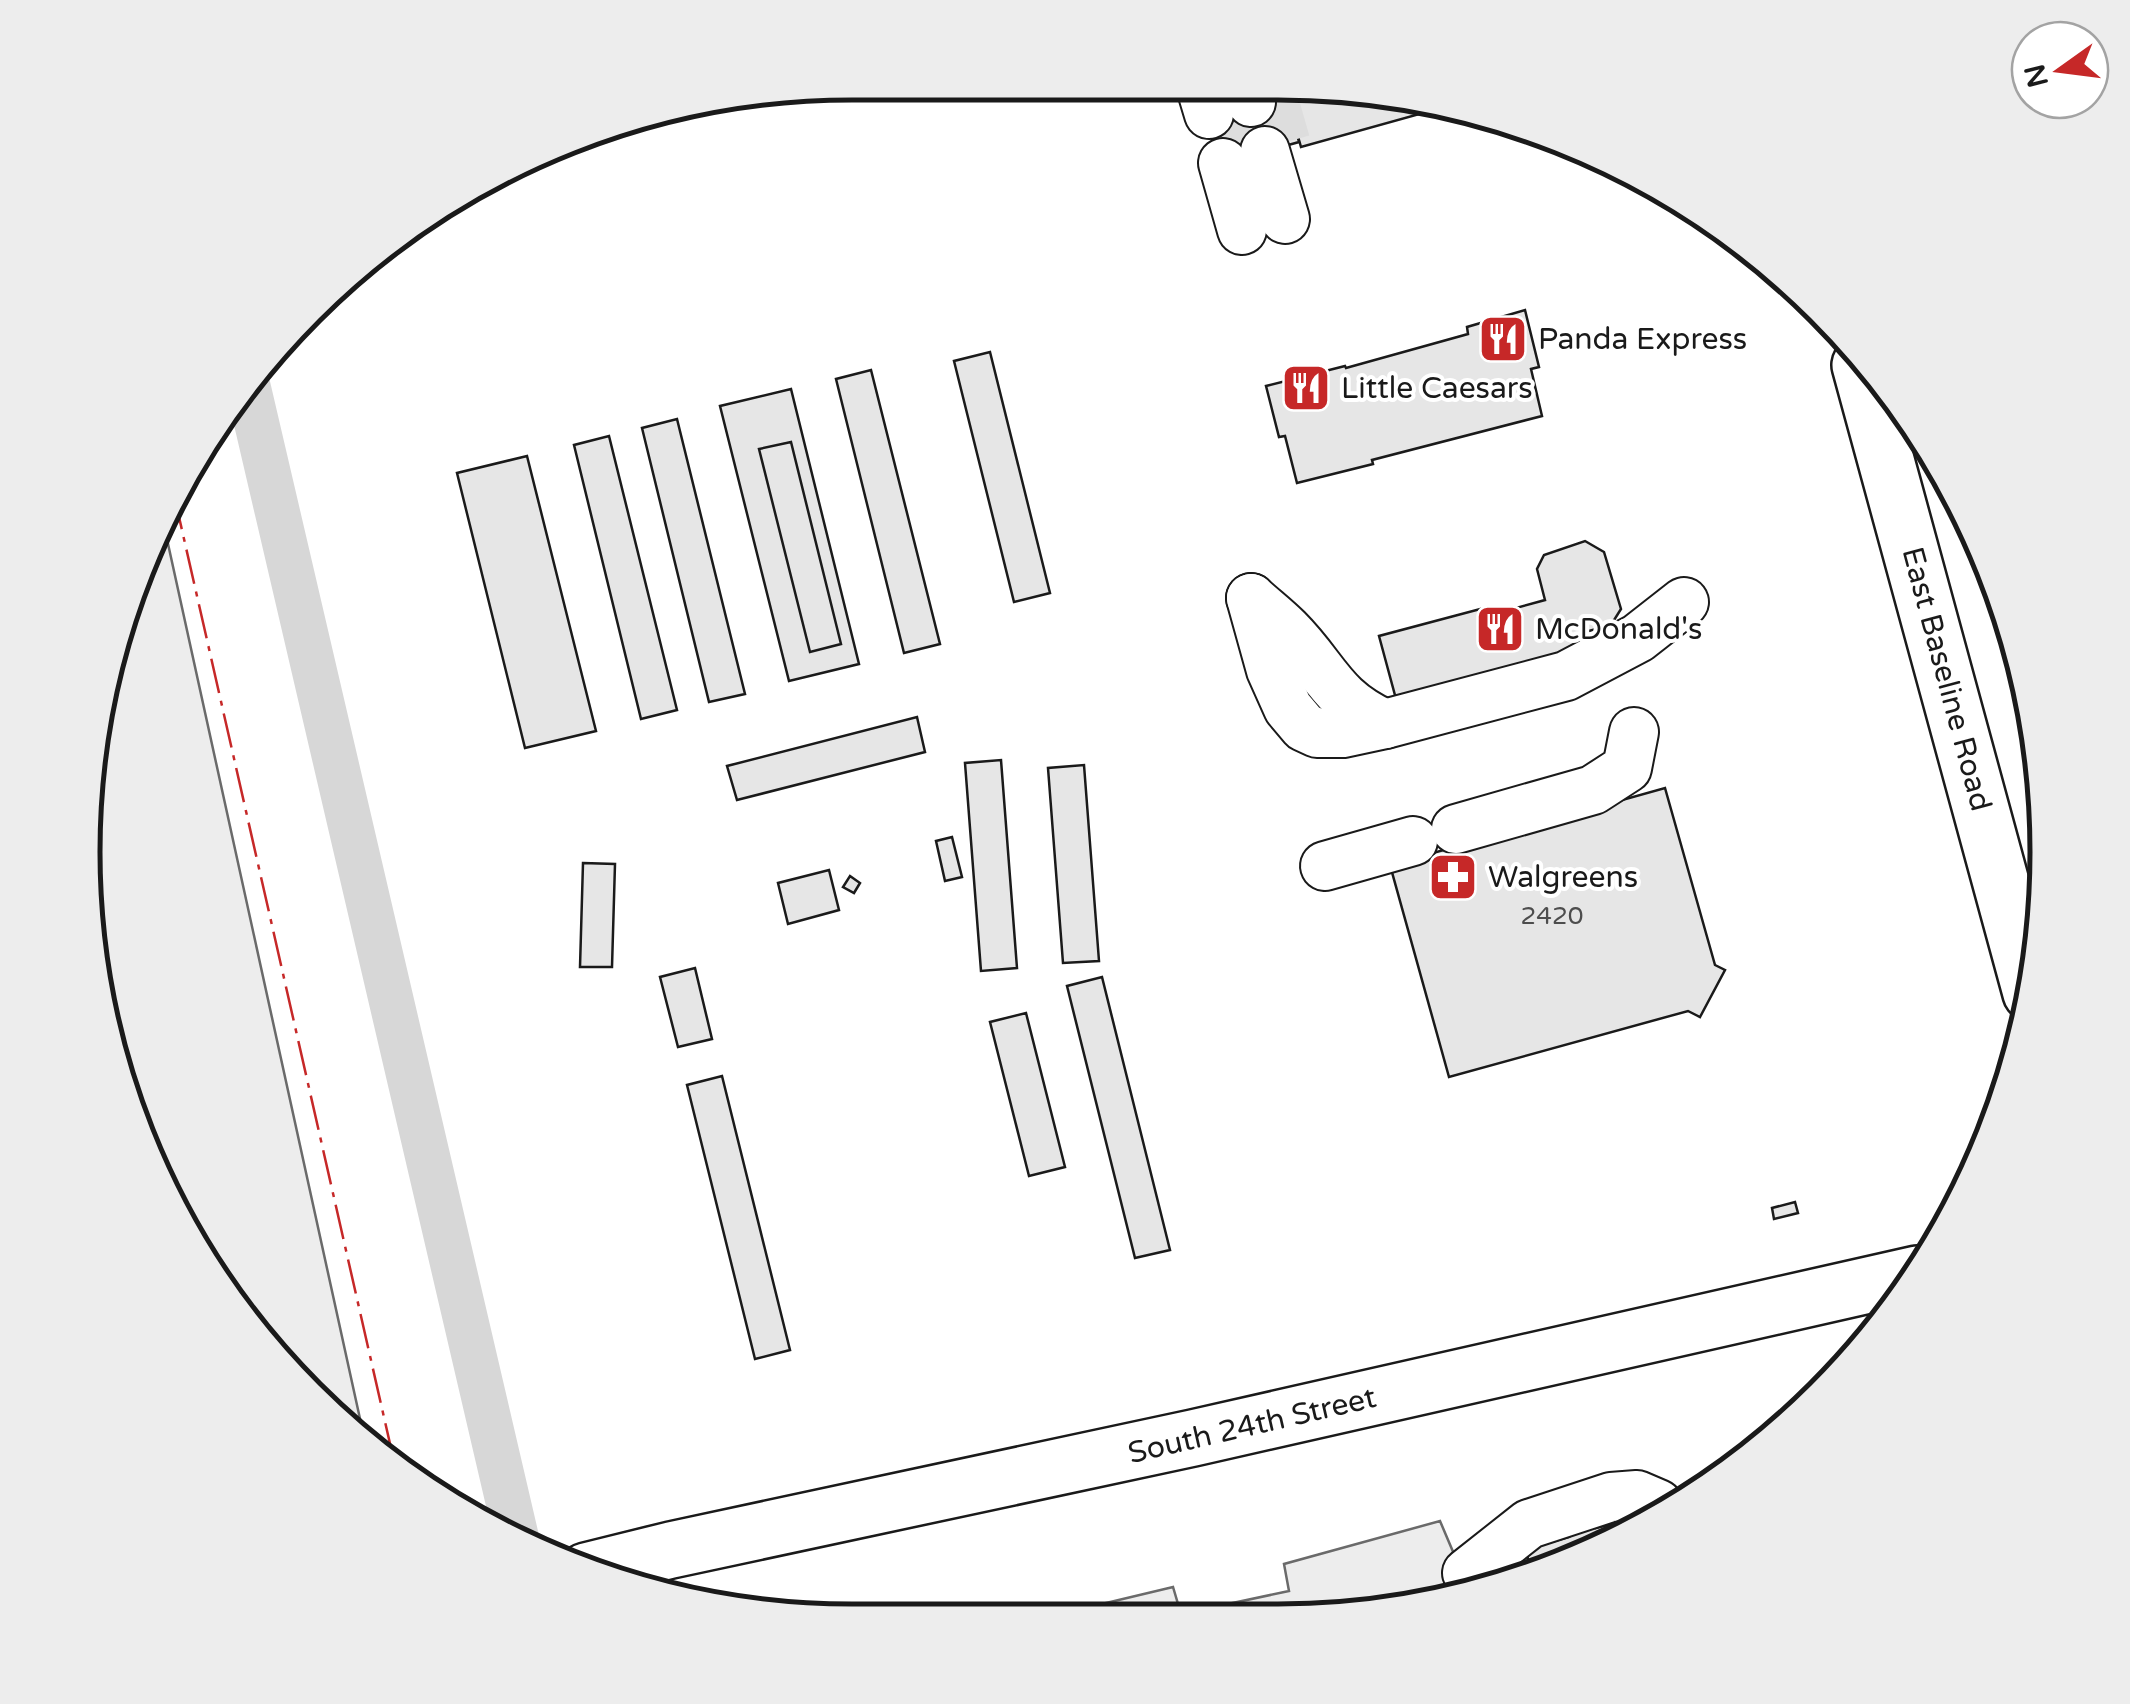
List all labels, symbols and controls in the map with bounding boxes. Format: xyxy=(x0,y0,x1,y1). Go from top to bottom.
north arrow xyxy=(2010,20,2110,120)
text: N xyxy=(2017,61,2056,91)
restaurant icon: Panda Express xyxy=(1477,313,1529,365)
place label: Panda Express xyxy=(1538,321,1747,358)
restaurant icon: Little Caesars xyxy=(1280,362,1332,414)
place label: Little Caesars xyxy=(1341,370,1533,407)
street label: East Baseline Road xyxy=(1893,543,2000,815)
restaurant icon: McDonald's xyxy=(1474,603,1526,655)
place label: McDonald's xyxy=(1535,611,1702,648)
pharmacy icon: Walgreens xyxy=(1427,851,1479,903)
place label: Walgreens xyxy=(1488,859,1638,896)
house number: 2420 xyxy=(1521,901,1583,931)
street label: South 24th Street xyxy=(1124,1379,1380,1472)

